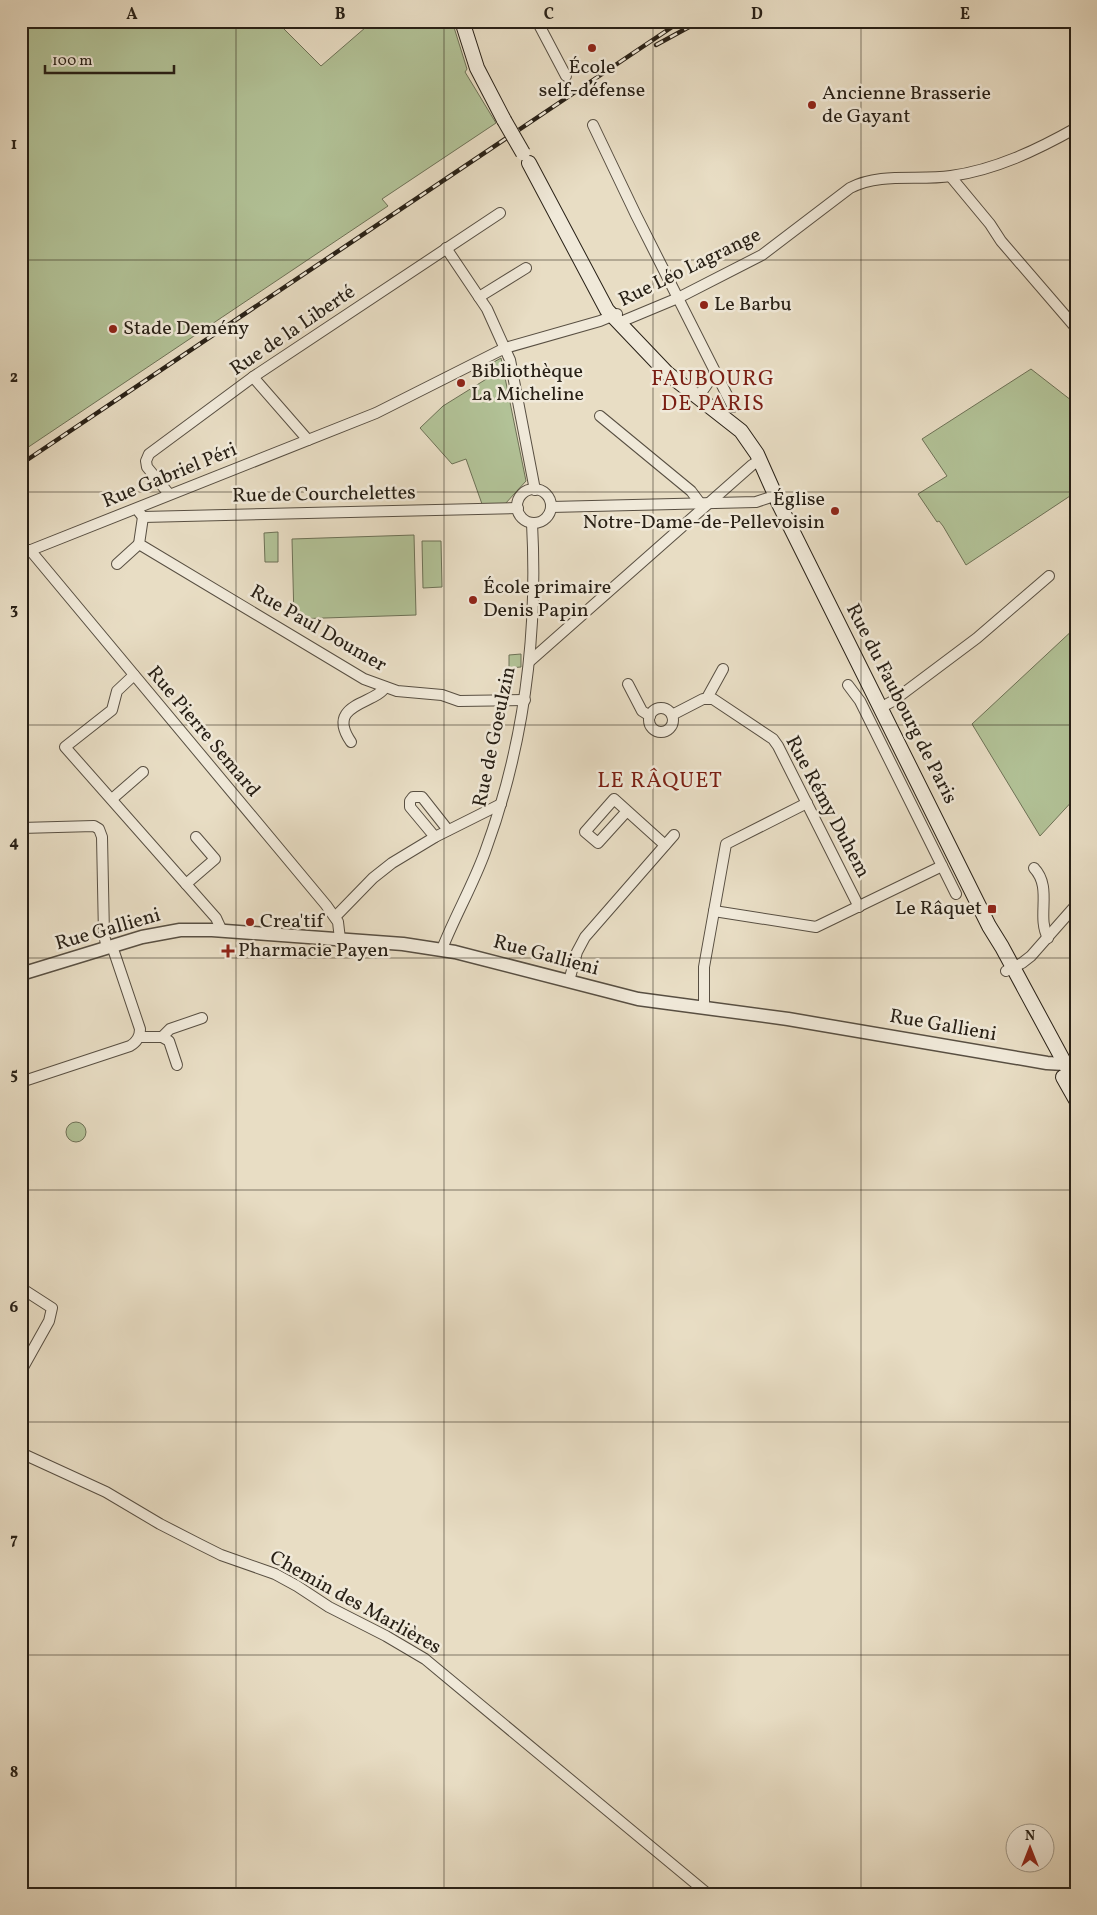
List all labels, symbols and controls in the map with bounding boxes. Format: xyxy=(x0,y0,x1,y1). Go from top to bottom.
text: A xyxy=(126,4,138,26)
text: B xyxy=(335,4,346,26)
text: C xyxy=(544,4,554,26)
text: D xyxy=(751,4,763,26)
text: E xyxy=(960,4,970,26)
scale bar xyxy=(45,42,174,74)
marker: École self-défense xyxy=(586,42,598,54)
text: 100 m xyxy=(52,51,92,72)
place label: École self-défense xyxy=(539,54,645,105)
place label: Ancienne Brasserie de Gayant xyxy=(822,80,991,131)
marker: Ancienne Brasserie de Gayant xyxy=(806,99,818,111)
text: 1 xyxy=(11,134,17,156)
street label: Rue Léo Lagrange xyxy=(614,221,766,315)
street label: Rue de la Liberté xyxy=(225,279,361,383)
place label: Le Barbu xyxy=(714,291,792,319)
marker: Le Barbu xyxy=(698,299,710,311)
place label: Stade Demény xyxy=(123,315,249,343)
marker: Stade Demény xyxy=(107,323,119,335)
place label: Bibliothèque La Micheline xyxy=(471,358,584,409)
district label: FAUBOURG DE PARIS xyxy=(651,364,775,420)
text: 2 xyxy=(10,367,18,389)
marker: Bibliothèque La Micheline xyxy=(455,377,467,389)
street label: Rue Gabriel Péri xyxy=(98,436,242,516)
street label: Rue de Courchelettes xyxy=(232,479,416,511)
place label: Église Notre-Dame-de-Pellevoisin xyxy=(583,486,825,537)
marker: Église Notre-Dame-de-Pellevoisin xyxy=(829,505,841,517)
place label: École primaire Denis Papin xyxy=(483,574,611,625)
street label: Rue Paul Doumer xyxy=(245,579,391,679)
marker: École primaire Denis Papin xyxy=(467,594,479,606)
text: 3 xyxy=(10,599,18,621)
street label: Rue du Faubourg de Paris xyxy=(838,599,964,809)
street label: Rue Pierre Semard xyxy=(140,660,266,804)
street label: Rue de Goeulzin xyxy=(466,664,524,810)
street label: Rue Rémy Duhem xyxy=(778,731,876,883)
district label: LE RÂQUET xyxy=(597,766,723,797)
text: 4 xyxy=(9,832,19,854)
place label: Le Râquet xyxy=(895,895,982,923)
street label: Rue Gallieni xyxy=(52,902,164,958)
marker: Le Râquet xyxy=(986,903,998,915)
place label: Crea'tif xyxy=(260,908,325,936)
marker: Crea'tif xyxy=(244,916,256,928)
street label: Rue Gallieni xyxy=(490,928,602,984)
place label: Pharmacie Payen xyxy=(238,937,389,965)
marker: Pharmacie Payen xyxy=(222,945,234,957)
street label: Rue Gallieni xyxy=(887,1003,999,1049)
text: 5 xyxy=(10,1064,18,1086)
text: 6 xyxy=(10,1297,19,1319)
text: 7 xyxy=(10,1529,18,1551)
street label: Chemin des Marlières xyxy=(264,1544,446,1662)
text: 8 xyxy=(10,1762,18,1784)
north arrow xyxy=(1004,1822,1054,1872)
text: N xyxy=(1025,1827,1035,1846)

